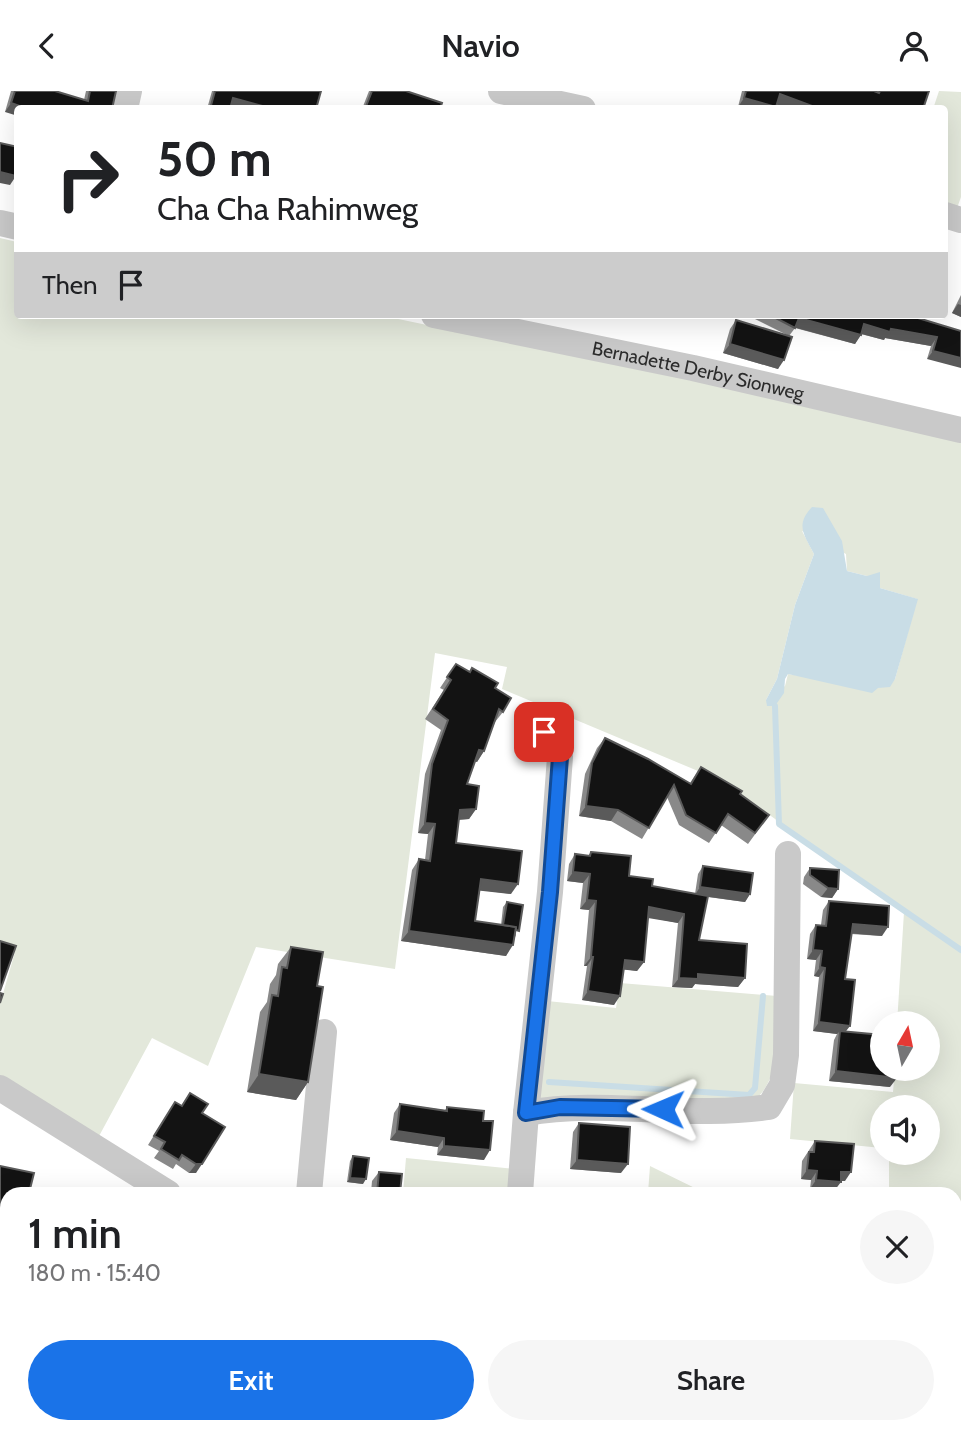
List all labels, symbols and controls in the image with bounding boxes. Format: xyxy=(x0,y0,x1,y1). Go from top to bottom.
text: Navio xyxy=(441,26,520,65)
icon: back xyxy=(28,27,66,65)
icon: person xyxy=(895,27,933,65)
text: 50 m xyxy=(157,129,272,188)
icon: right xyxy=(42,133,133,224)
text: Cha Cha Rahimweg xyxy=(157,189,418,228)
icon: arrive xyxy=(112,266,150,304)
text: Then xyxy=(42,269,98,301)
street label: Bernadette Derby Sionweg xyxy=(590,337,807,405)
pin xyxy=(514,702,574,762)
icon: arrive xyxy=(525,713,563,751)
north arrow xyxy=(870,1011,940,1081)
map controls xyxy=(870,1011,940,1165)
position arrow xyxy=(626,1072,700,1146)
button: sound xyxy=(870,1095,940,1165)
text: 1 min xyxy=(28,1207,122,1259)
button: close xyxy=(860,1210,934,1284)
text: 180 m · 15:40 xyxy=(28,1259,161,1287)
button: Exit xyxy=(28,1340,474,1420)
button: Share xyxy=(488,1340,934,1420)

